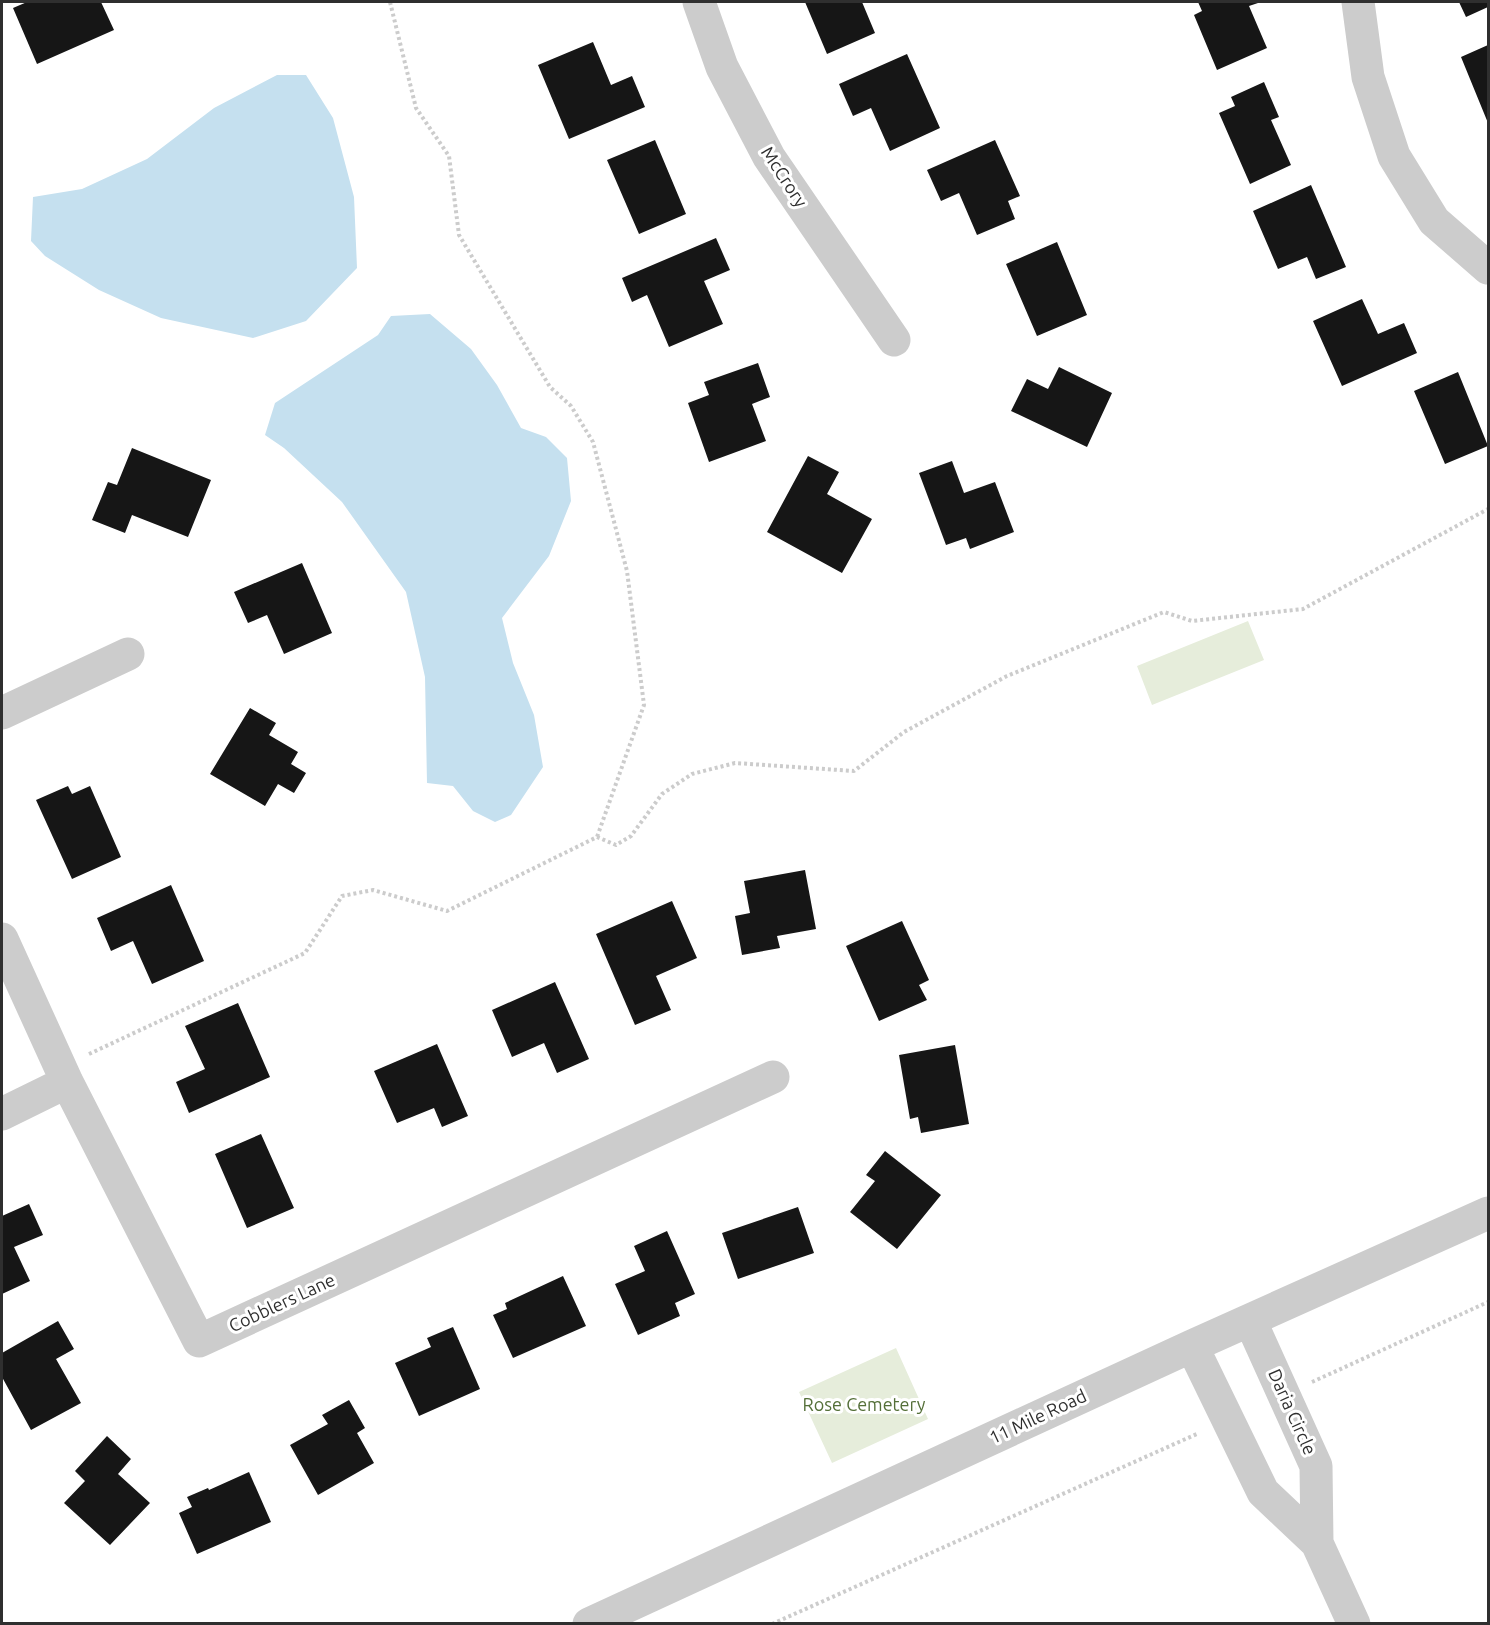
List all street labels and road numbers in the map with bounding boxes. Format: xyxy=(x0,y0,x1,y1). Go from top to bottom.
street label: McCrory xyxy=(758,142,812,211)
street label: Cobblers Lane xyxy=(225,1269,338,1335)
street label: Daria Circle xyxy=(1265,1366,1321,1458)
street label: 11 Mile Road xyxy=(986,1385,1089,1447)

